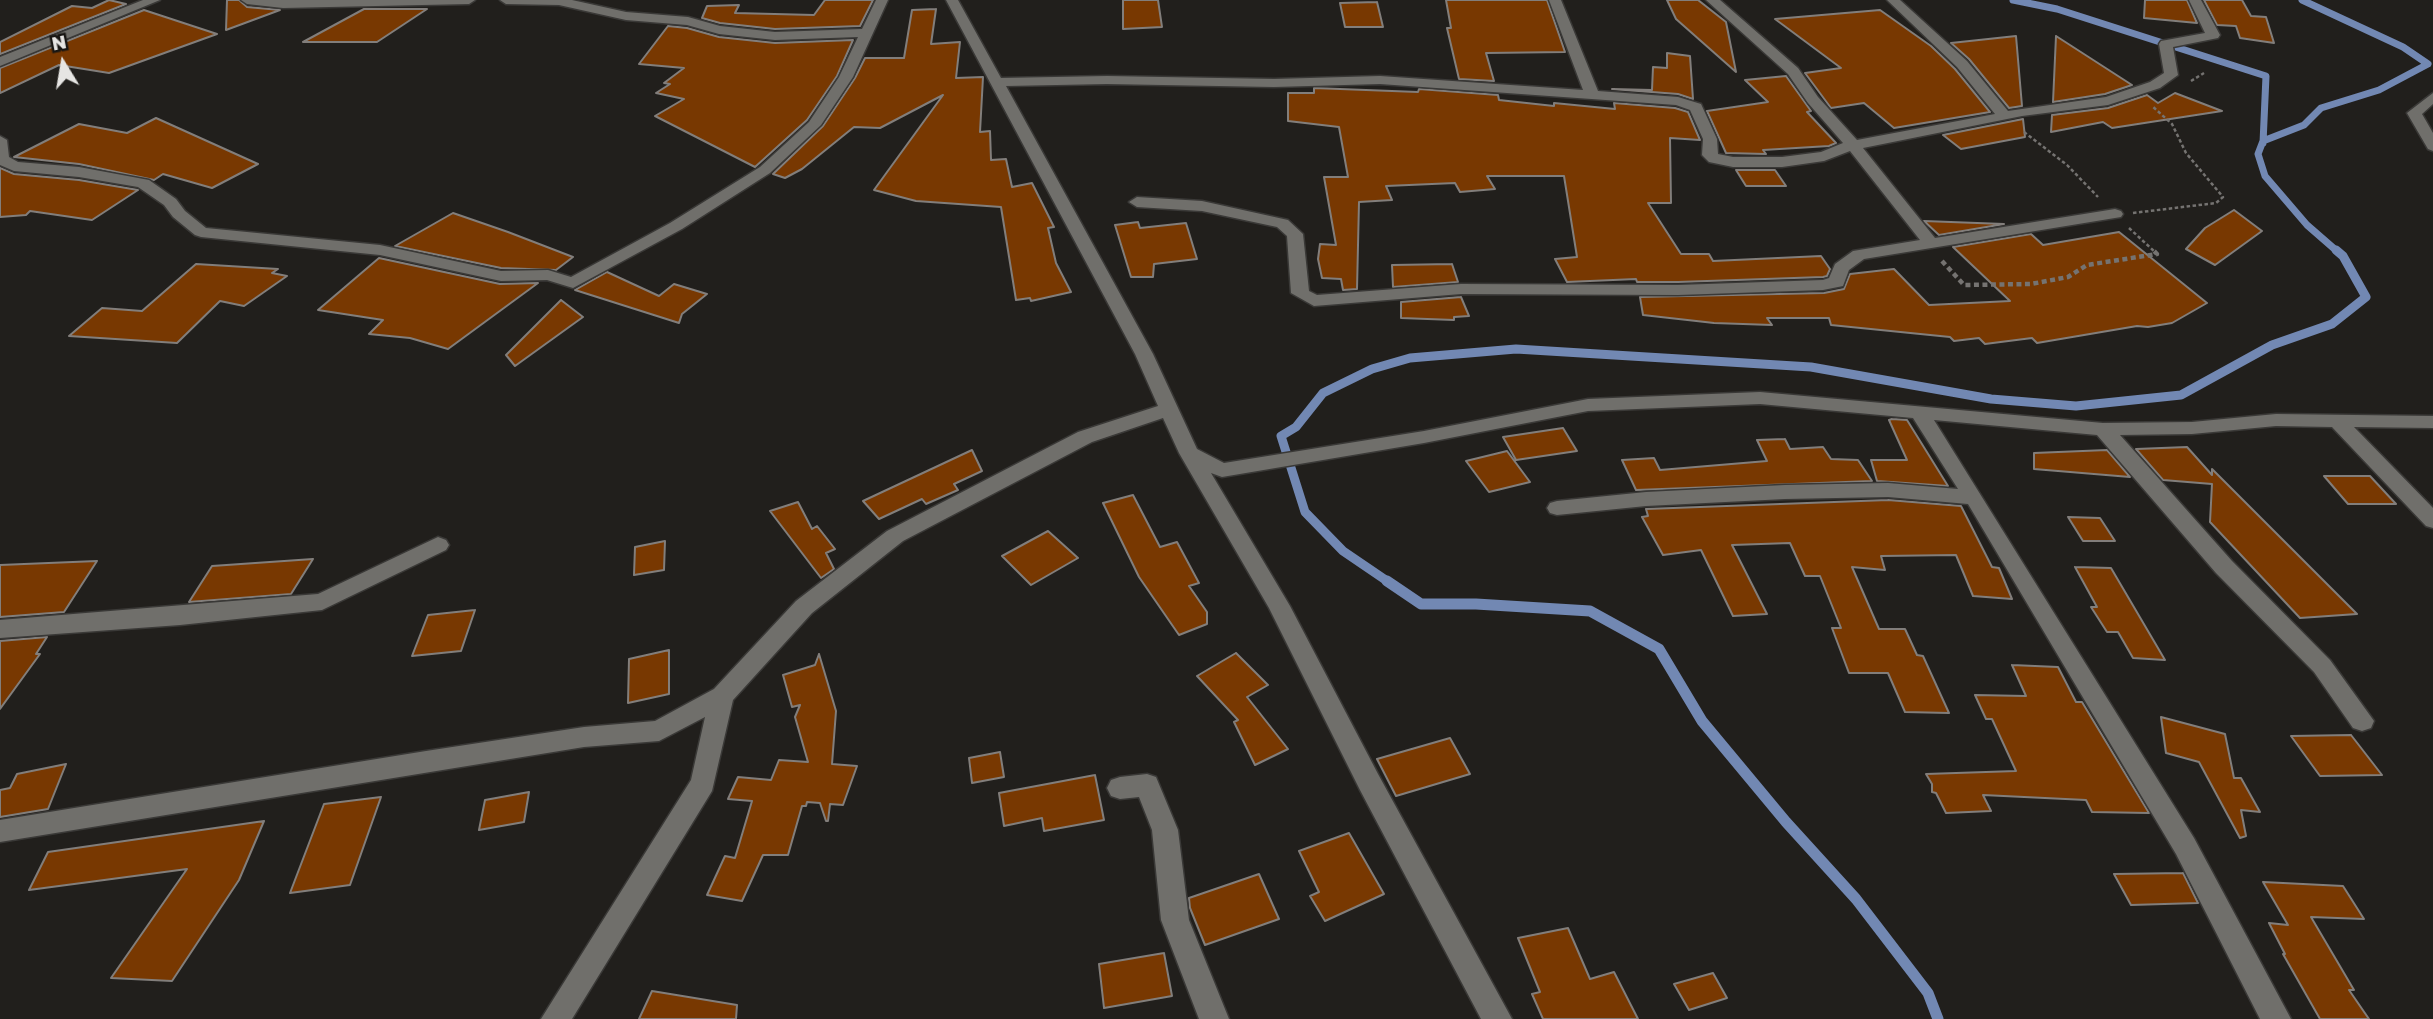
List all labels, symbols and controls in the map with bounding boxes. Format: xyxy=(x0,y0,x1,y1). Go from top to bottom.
north arrow xyxy=(28,28,98,98)
text: N xyxy=(50,29,68,55)

